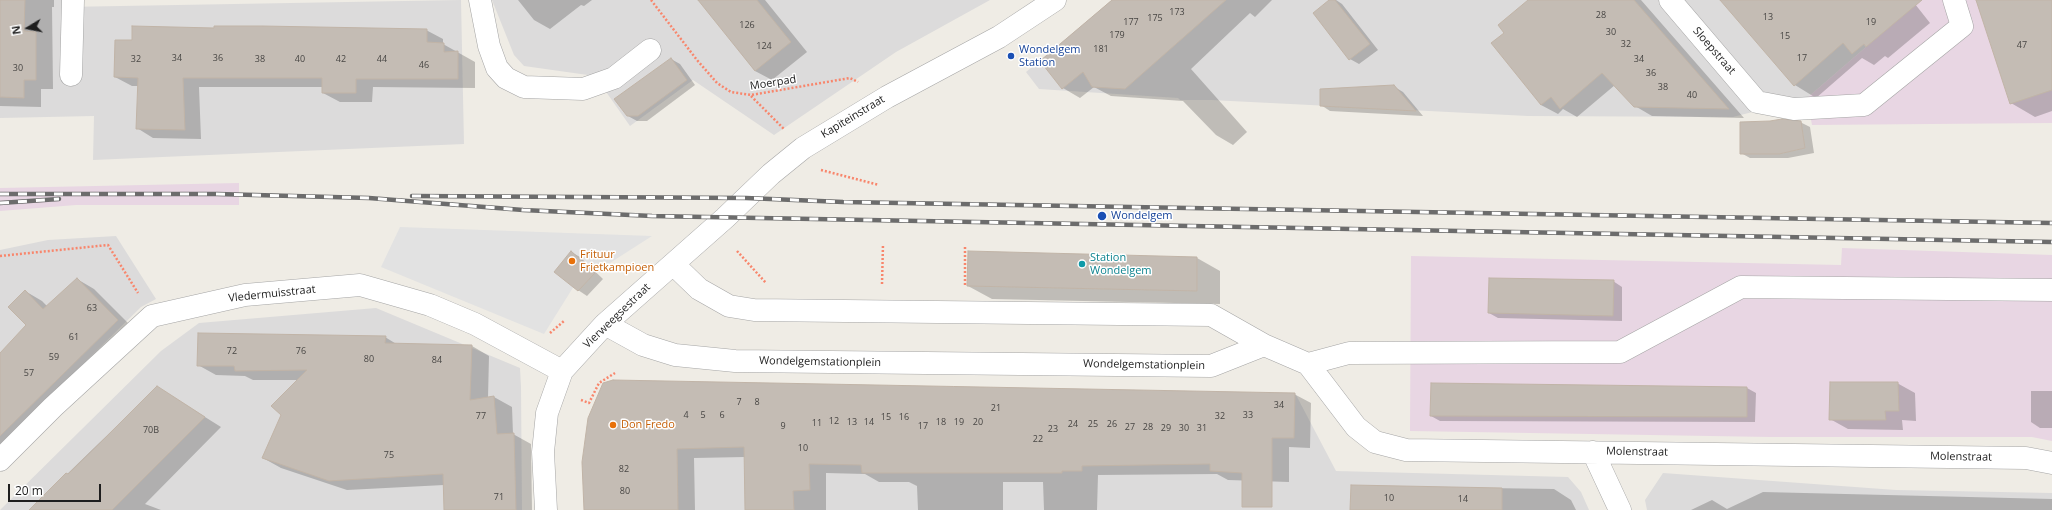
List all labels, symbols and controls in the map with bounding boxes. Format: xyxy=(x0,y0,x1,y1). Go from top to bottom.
house number: 173 xyxy=(1169,7,1185,17)
north arrow xyxy=(8,8,48,48)
house number: 28 xyxy=(1596,10,1606,20)
house number: 13 xyxy=(1763,12,1773,22)
house number: 175 xyxy=(1147,13,1163,23)
house number: 177 xyxy=(1123,17,1139,27)
house number: 19 xyxy=(1866,17,1876,27)
house number: 126 xyxy=(739,20,755,30)
text: N xyxy=(8,24,24,36)
street label: Sloepstraat xyxy=(1690,25,1738,77)
house number: 30 xyxy=(1606,27,1616,37)
house number: 179 xyxy=(1109,30,1125,40)
house number: 15 xyxy=(1780,31,1790,41)
house number: 32 xyxy=(1621,39,1631,49)
house number: 47 xyxy=(2017,40,2027,50)
house number: 124 xyxy=(756,41,772,51)
place label: Wondelgem Station xyxy=(1019,43,1081,69)
house number: 181 xyxy=(1093,44,1109,54)
marker: Wondelgem Station xyxy=(1006,51,1016,61)
house number: 34 xyxy=(172,53,182,63)
house number: 36 xyxy=(213,53,223,63)
house number: 17 xyxy=(1797,53,1807,63)
house number: 32 xyxy=(131,54,141,64)
house number: 38 xyxy=(255,54,265,64)
house number: 40 xyxy=(295,54,305,64)
house number: 42 xyxy=(336,54,346,64)
house number: 44 xyxy=(377,54,387,64)
house number: 34 xyxy=(1634,54,1644,64)
house number: 46 xyxy=(419,60,429,70)
house number: 30 xyxy=(13,63,23,73)
house number: 36 xyxy=(1646,68,1656,78)
street label: Moerpad xyxy=(749,73,797,93)
house number: 38 xyxy=(1658,82,1668,92)
house number: 40 xyxy=(1687,90,1697,100)
street label: Kapiteinstraat xyxy=(819,93,887,141)
place label: Wondelgem xyxy=(1111,209,1173,223)
marker: Wondelgem xyxy=(1096,210,1108,222)
place label: Frituur Frietkampioen xyxy=(580,248,654,274)
place label: Station Wondelgem xyxy=(1090,251,1152,277)
marker: Frituur Frietkampioen xyxy=(567,256,577,266)
marker: Station Wondelgem xyxy=(1077,259,1087,269)
street label: Vierweegsestraat xyxy=(581,281,653,351)
street label: Vledermuisstraat xyxy=(228,283,316,305)
house number: 63 xyxy=(87,303,97,313)
house number: 61 xyxy=(69,332,79,342)
house number: 72 xyxy=(227,346,237,356)
house number: 76 xyxy=(296,346,306,356)
house number: 59 xyxy=(49,352,59,362)
house number: 80 xyxy=(364,354,374,364)
street label: Wondelgemstationplein xyxy=(759,354,881,370)
house number: 84 xyxy=(432,355,442,365)
street label: Wondelgemstationplein xyxy=(1083,357,1205,373)
house number: 57 xyxy=(24,368,34,378)
house number: 7 xyxy=(736,397,742,407)
house number: 8 xyxy=(754,397,760,407)
house number: 34 xyxy=(1274,400,1284,410)
house number: 21 xyxy=(991,403,1001,413)
house number: 4 xyxy=(683,410,689,420)
house number: 5 xyxy=(700,410,706,420)
house number: 6 xyxy=(719,410,725,420)
house number: 33 xyxy=(1243,410,1253,420)
house number: 77 xyxy=(476,411,486,421)
house number: 32 xyxy=(1215,411,1225,421)
house number: 15 xyxy=(881,412,891,422)
house number: 16 xyxy=(899,412,909,422)
house number: 12 xyxy=(829,416,839,426)
house number: 13 xyxy=(847,417,857,427)
house number: 14 xyxy=(864,417,874,427)
house number: 18 xyxy=(936,417,946,427)
house number: 19 xyxy=(954,417,964,427)
house number: 20 xyxy=(973,417,983,427)
place label: Don Fredo xyxy=(621,418,675,432)
house number: 11 xyxy=(812,418,822,428)
house number: 24 xyxy=(1068,419,1078,429)
house number: 25 xyxy=(1088,419,1098,429)
house number: 26 xyxy=(1107,419,1117,429)
marker: Don Fredo xyxy=(608,420,618,430)
house number: 9 xyxy=(780,421,786,431)
house number: 17 xyxy=(918,421,928,431)
house number: 27 xyxy=(1125,422,1135,432)
house number: 28 xyxy=(1143,422,1153,432)
house number: 29 xyxy=(1161,423,1171,433)
house number: 30 xyxy=(1179,423,1189,433)
house number: 31 xyxy=(1197,423,1207,433)
house number: 23 xyxy=(1048,424,1058,434)
house number: 70B xyxy=(143,425,159,435)
house number: 22 xyxy=(1033,434,1043,444)
house number: 10 xyxy=(798,443,808,453)
street label: Molenstraat xyxy=(1606,445,1668,459)
house number: 75 xyxy=(384,450,394,460)
street label: Molenstraat xyxy=(1930,450,1992,464)
house number: 82 xyxy=(619,464,629,474)
scale bar xyxy=(10,476,103,502)
text: 20 m xyxy=(15,482,43,499)
house number: 80 xyxy=(620,486,630,496)
house number: 71 xyxy=(494,492,504,502)
house number: 10 xyxy=(1384,493,1394,503)
house number: 14 xyxy=(1458,494,1468,504)

